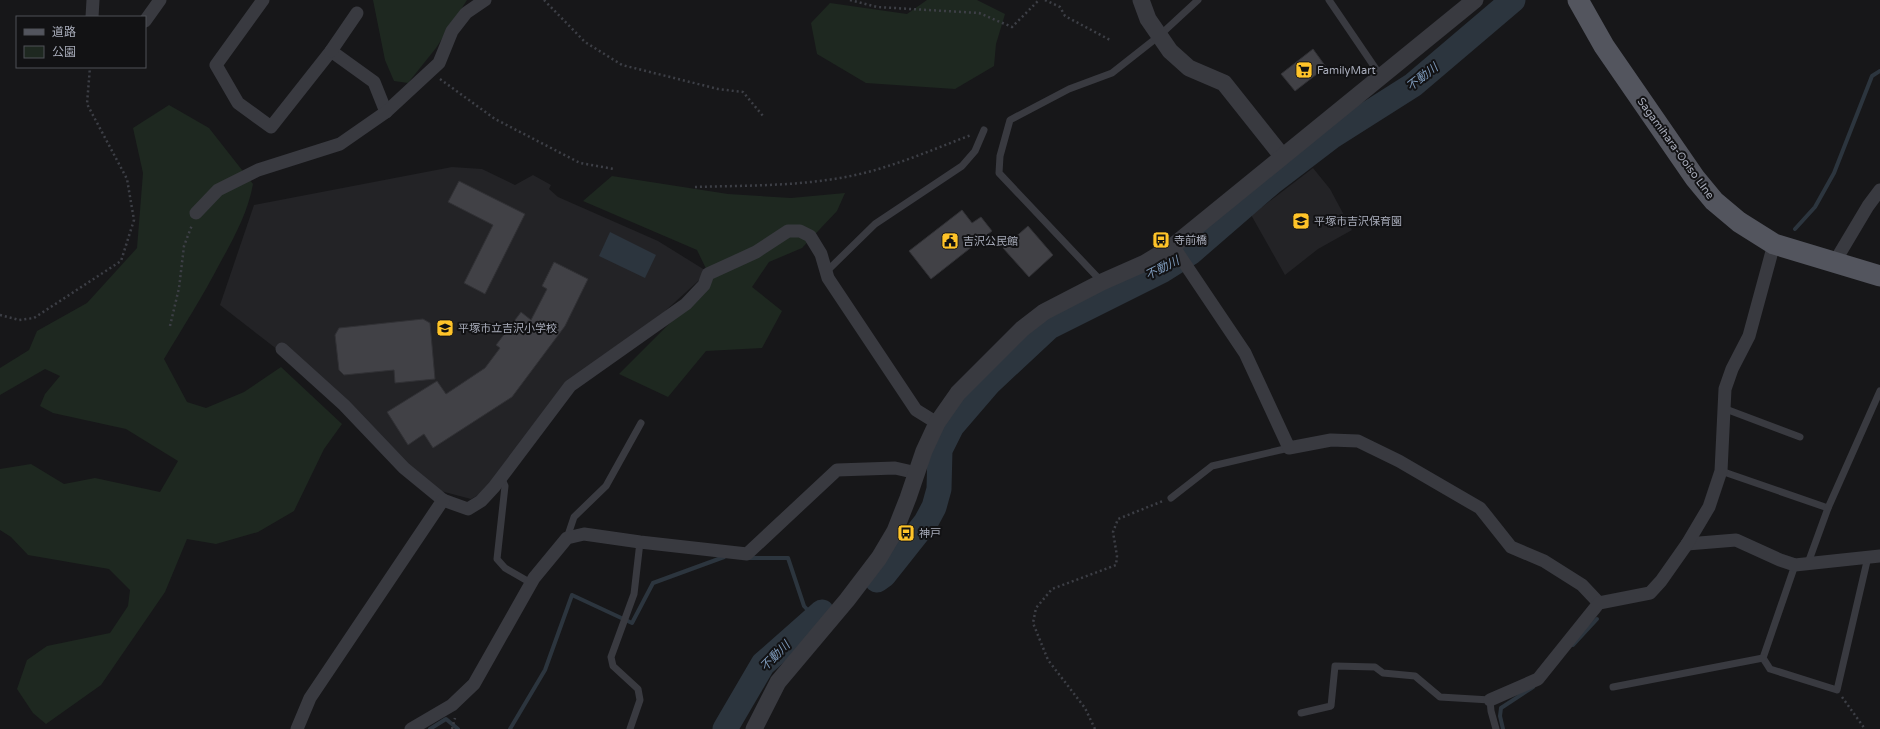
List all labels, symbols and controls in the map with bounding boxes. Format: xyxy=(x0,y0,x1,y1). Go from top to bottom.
legend xyxy=(16,16,146,68)
text: 道路 xyxy=(52,25,76,39)
text: 公園 xyxy=(52,45,76,59)
water label: 不動川 xyxy=(1404,59,1442,94)
supermarket icon: FamilyMart xyxy=(1294,60,1314,80)
place label: FamilyMart xyxy=(1317,64,1376,77)
street label: Sagamihara-Ooiso LIne xyxy=(1634,95,1717,201)
school or university icon: 平塚市吉沢保育園 xyxy=(1291,211,1311,231)
place label: 平塚市吉沢保育園 xyxy=(1314,215,1402,228)
bus stop icon: 寺前橋 xyxy=(1151,230,1171,250)
public building icon: 吉沢公民館 xyxy=(940,231,960,251)
place label: 寺前橋 xyxy=(1174,234,1207,247)
place label: 吉沢公民館 xyxy=(963,235,1018,248)
water label: 不動川 xyxy=(1143,253,1183,282)
school or university icon: 平塚市立吉沢小学校 xyxy=(435,318,455,338)
place label: 平塚市立吉沢小学校 xyxy=(458,322,557,335)
bus stop icon: 神戸 xyxy=(896,523,916,543)
place label: 神戸 xyxy=(919,527,941,540)
water label: 不動川 xyxy=(757,637,794,674)

